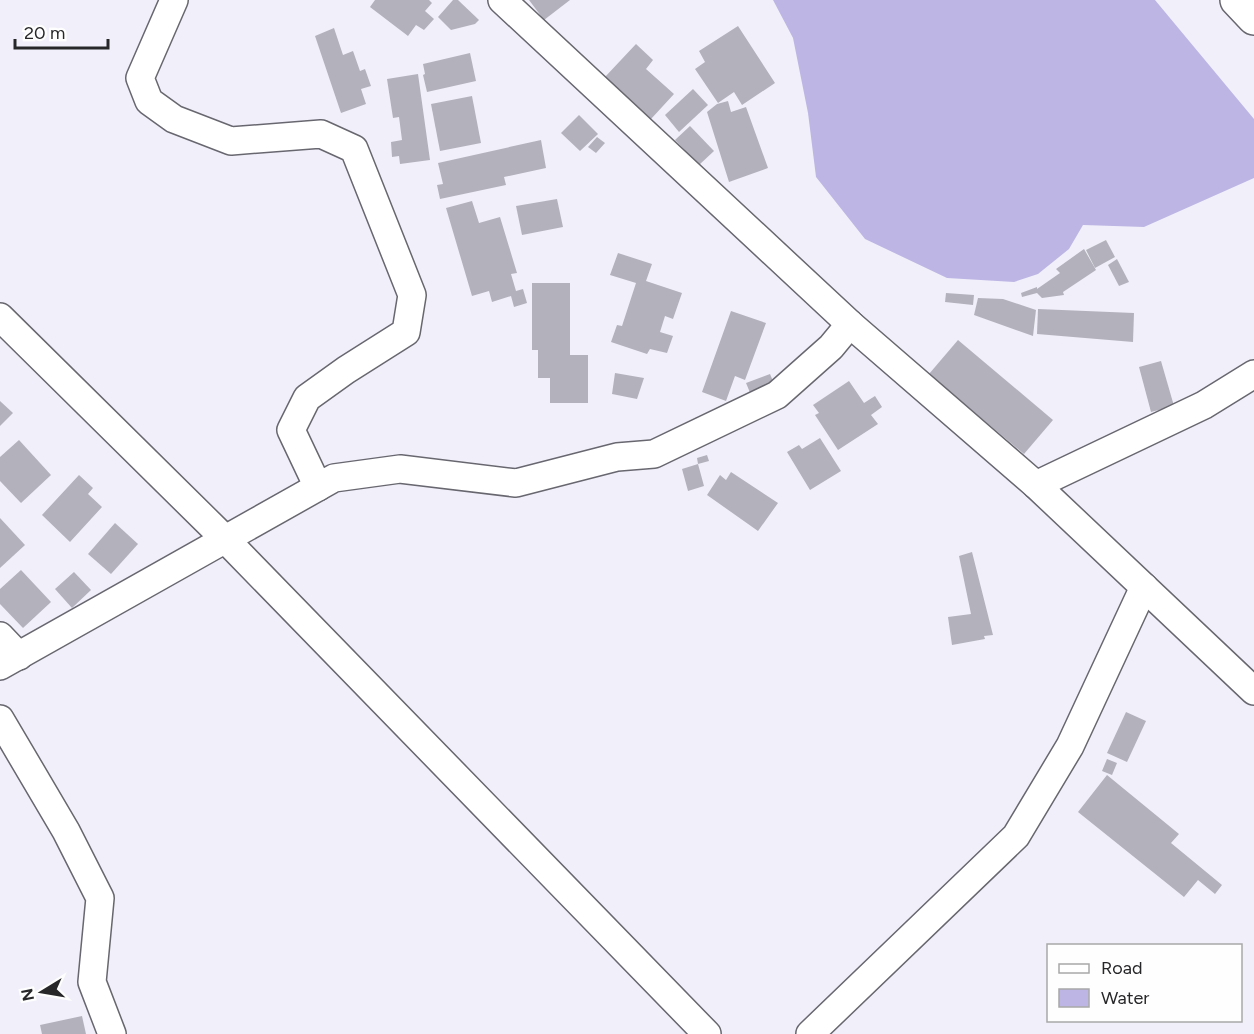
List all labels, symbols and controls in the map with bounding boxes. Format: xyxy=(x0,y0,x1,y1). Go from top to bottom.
scale bar xyxy=(15,12,108,50)
text: 20 m xyxy=(24,22,65,44)
legend xyxy=(1047,944,1242,1022)
text: Road xyxy=(1101,957,1142,979)
north arrow xyxy=(12,962,72,1022)
text: N xyxy=(17,987,38,1003)
text: Water xyxy=(1101,987,1149,1009)

